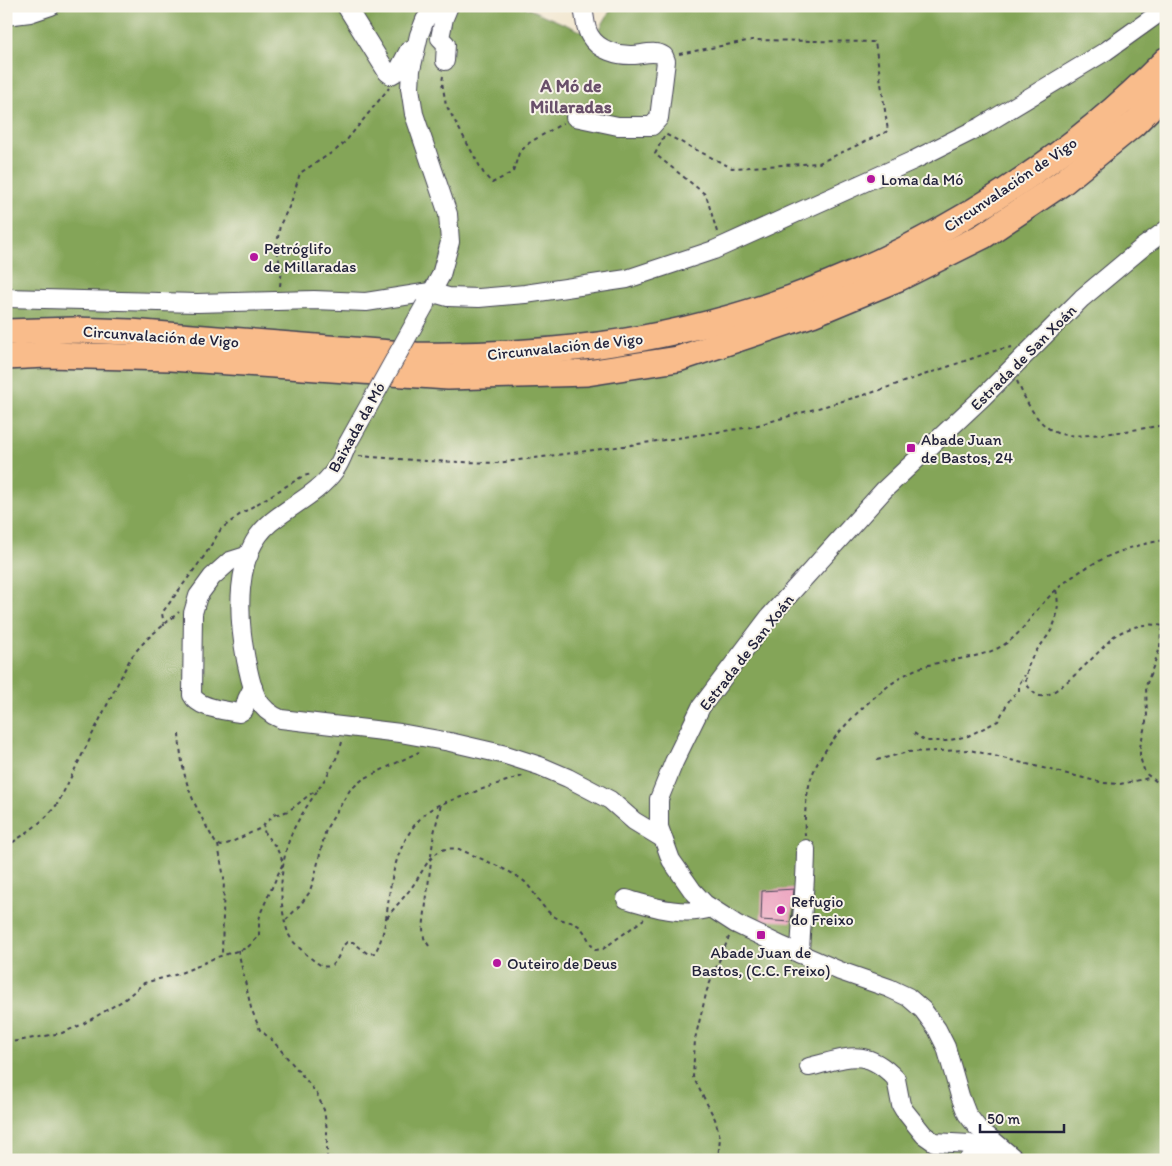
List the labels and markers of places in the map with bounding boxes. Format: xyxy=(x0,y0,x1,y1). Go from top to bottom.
place label: Loma da Mó xyxy=(881,170,963,189)
marker: Loma da Mó xyxy=(865,173,877,185)
place label: Petróglifo de Millaradas xyxy=(264,239,356,276)
marker: Petróglifo de Millaradas xyxy=(248,251,260,263)
place label: Abade Juan de Bastos, 24 xyxy=(921,430,1013,467)
marker: Abade Juan de Bastos, 24 xyxy=(905,442,917,454)
place label: Refugio do Freixo xyxy=(791,892,854,929)
marker: Refugio do Freixo xyxy=(775,904,787,916)
marker: Abade Juan de Bastos, (C.C. Freixo) xyxy=(755,929,767,941)
place label: Abade Juan de Bastos, (C.C. Freixo) xyxy=(692,943,830,980)
place label: Outeiro de Deus xyxy=(507,954,617,973)
marker: Outeiro de Deus xyxy=(491,957,503,969)

